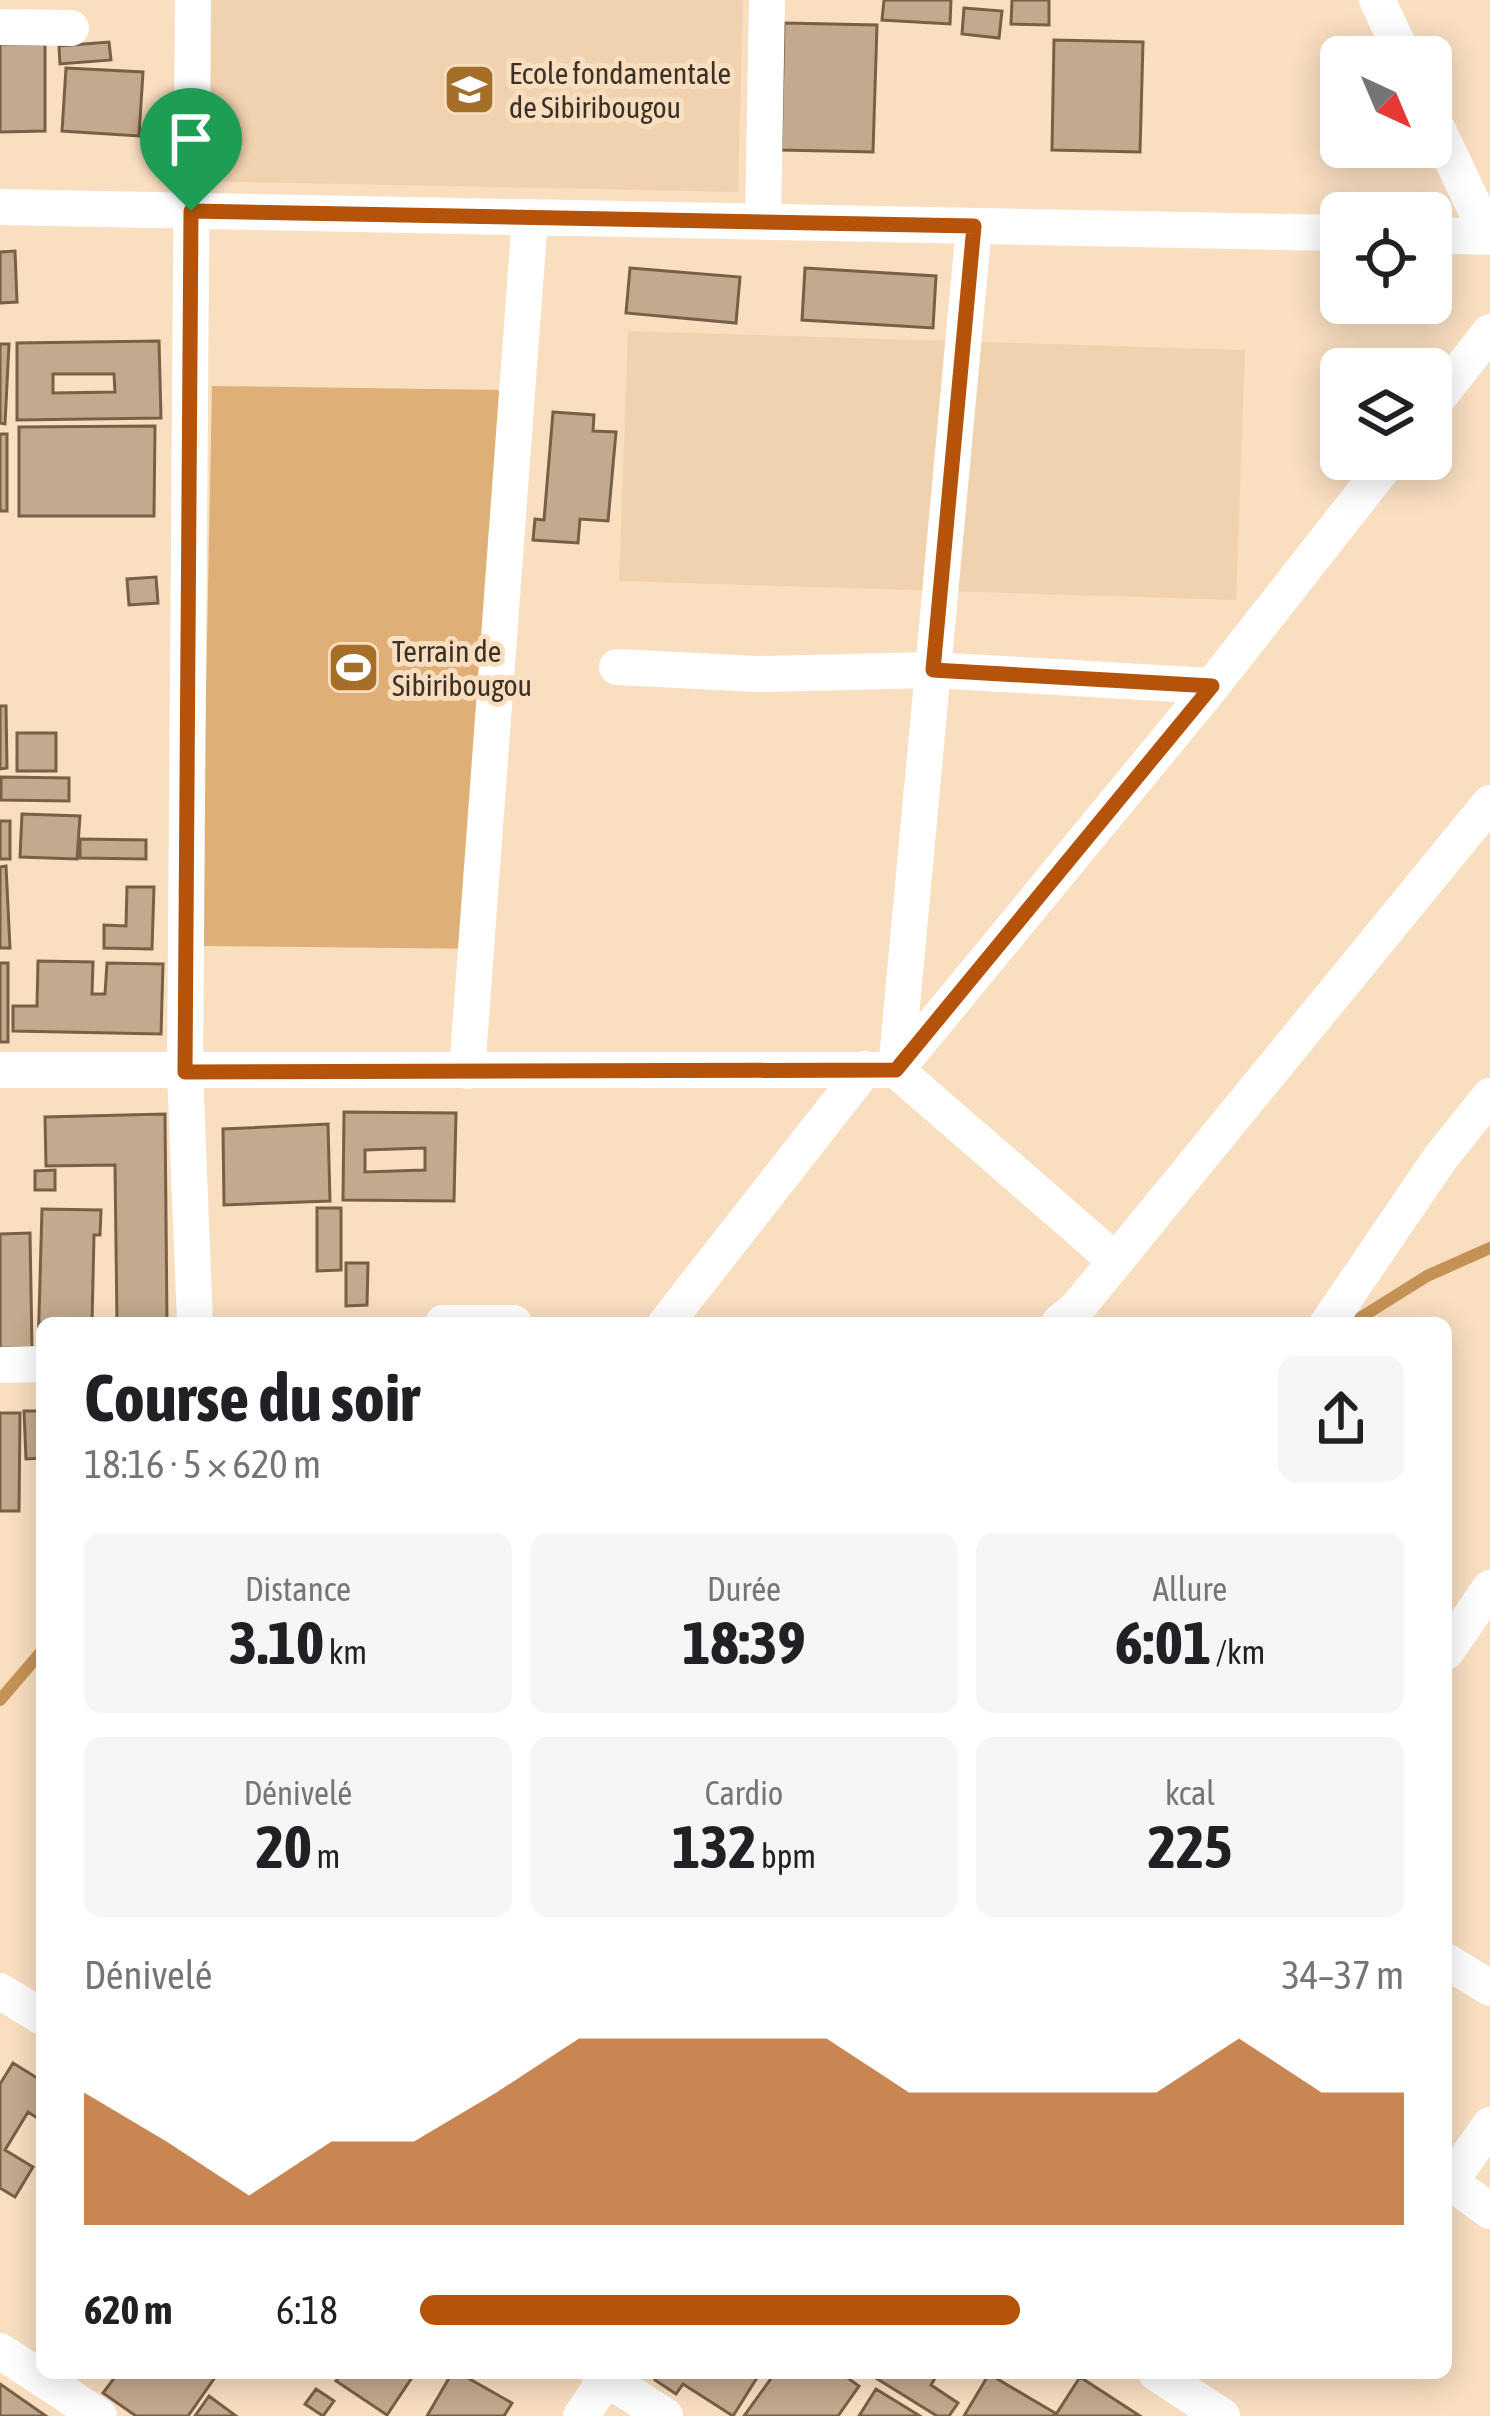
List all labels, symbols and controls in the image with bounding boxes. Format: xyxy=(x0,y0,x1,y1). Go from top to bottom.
north arrow xyxy=(1320,36,1452,168)
map controls xyxy=(1320,36,1452,480)
place label: Ecole fondamentale de Sibiribougou xyxy=(509,56,731,124)
school or university icon: Ecole fondamentale de Sibiribougou xyxy=(442,62,498,118)
pin xyxy=(140,88,242,211)
icon: arrive xyxy=(158,106,224,172)
button: locate xyxy=(1320,192,1452,324)
button: layers xyxy=(1320,348,1452,480)
place label: Terrain de Sibiribougou xyxy=(392,634,532,702)
sports icon: Terrain de Sibiribougou xyxy=(325,640,381,696)
button: share xyxy=(1278,1356,1404,1482)
text: Course du soir xyxy=(84,1359,420,1435)
text: 18:16 · 5 × 620 m xyxy=(84,1442,321,1486)
text: Distance xyxy=(245,1570,351,1608)
text: Durée xyxy=(707,1570,781,1608)
text: Allure xyxy=(1153,1570,1227,1608)
text: 3.10 xyxy=(229,1608,324,1677)
text: 18:39 xyxy=(682,1608,806,1677)
text: 6:01 xyxy=(1115,1608,1211,1677)
text: km xyxy=(324,1633,367,1671)
text: /km xyxy=(1211,1633,1265,1671)
text: Dénivelé xyxy=(244,1774,352,1812)
text: Cardio xyxy=(705,1774,783,1812)
text: kcal xyxy=(1165,1774,1215,1812)
text: 20 xyxy=(256,1812,312,1881)
text: 132 xyxy=(672,1812,757,1881)
text: 225 xyxy=(1148,1812,1232,1881)
text: m xyxy=(312,1837,340,1875)
text: bpm xyxy=(757,1837,816,1875)
text: Dénivelé xyxy=(84,1953,212,1997)
text: 34–37 m xyxy=(1282,1953,1404,1997)
text: 620 m xyxy=(84,2288,172,2332)
text: 6:18 xyxy=(276,2288,338,2332)

